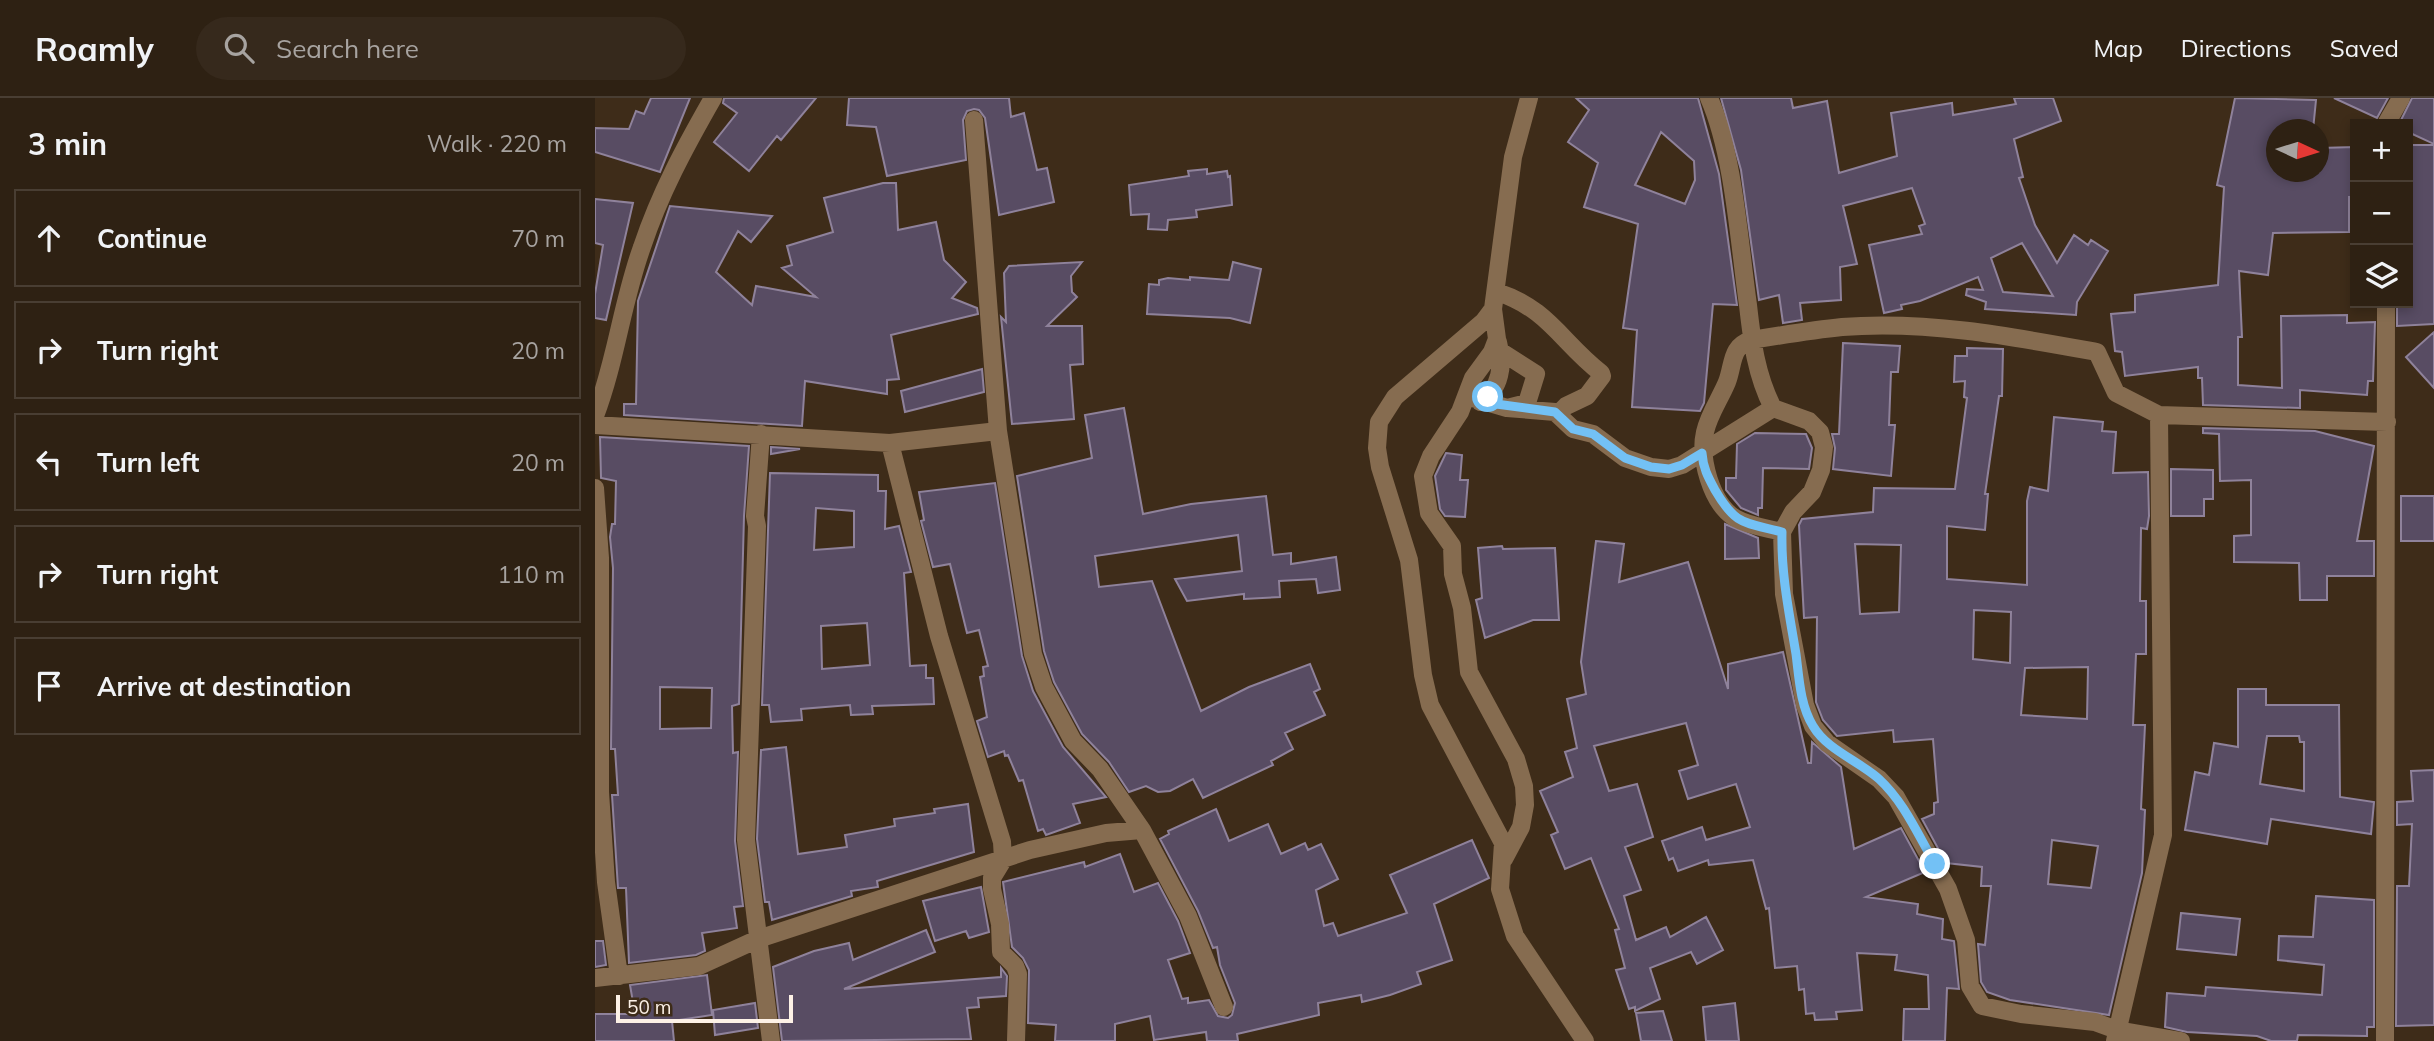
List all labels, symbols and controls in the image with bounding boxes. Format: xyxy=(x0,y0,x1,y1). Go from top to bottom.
search box xyxy=(196,17,686,80)
text: Roamly xyxy=(35,28,154,69)
icon: search xyxy=(220,29,258,67)
text: Search here xyxy=(276,32,419,65)
text: Map xyxy=(2093,33,2143,63)
text: Directions xyxy=(2181,33,2292,63)
text: Saved xyxy=(2330,33,2399,63)
north arrow xyxy=(2266,119,2329,182)
map controls xyxy=(2350,119,2413,308)
button: + xyxy=(2350,119,2413,182)
text: 3 min xyxy=(28,125,107,163)
text: Walk · 220 m xyxy=(427,129,567,158)
button: − xyxy=(2350,182,2413,245)
icon: ahead xyxy=(30,219,68,257)
text: Continue xyxy=(97,222,207,255)
text: 70 m xyxy=(511,224,565,253)
button: layers xyxy=(2350,245,2413,308)
icon: right xyxy=(30,331,68,369)
text: Turn right xyxy=(97,334,218,367)
text: 20 m xyxy=(511,336,565,365)
route start xyxy=(1472,381,1503,412)
icon: left xyxy=(30,443,68,481)
text: Turn left xyxy=(97,446,199,479)
text: 20 m xyxy=(511,448,565,477)
icon: right xyxy=(30,555,68,593)
text: Turn right xyxy=(97,558,218,591)
text: 110 m xyxy=(497,560,565,589)
icon: arrive xyxy=(30,667,68,705)
text: Arrive at destination xyxy=(97,670,352,703)
route end xyxy=(1919,848,1950,879)
scale bar xyxy=(616,992,793,1024)
text: 50 m xyxy=(627,995,671,1019)

